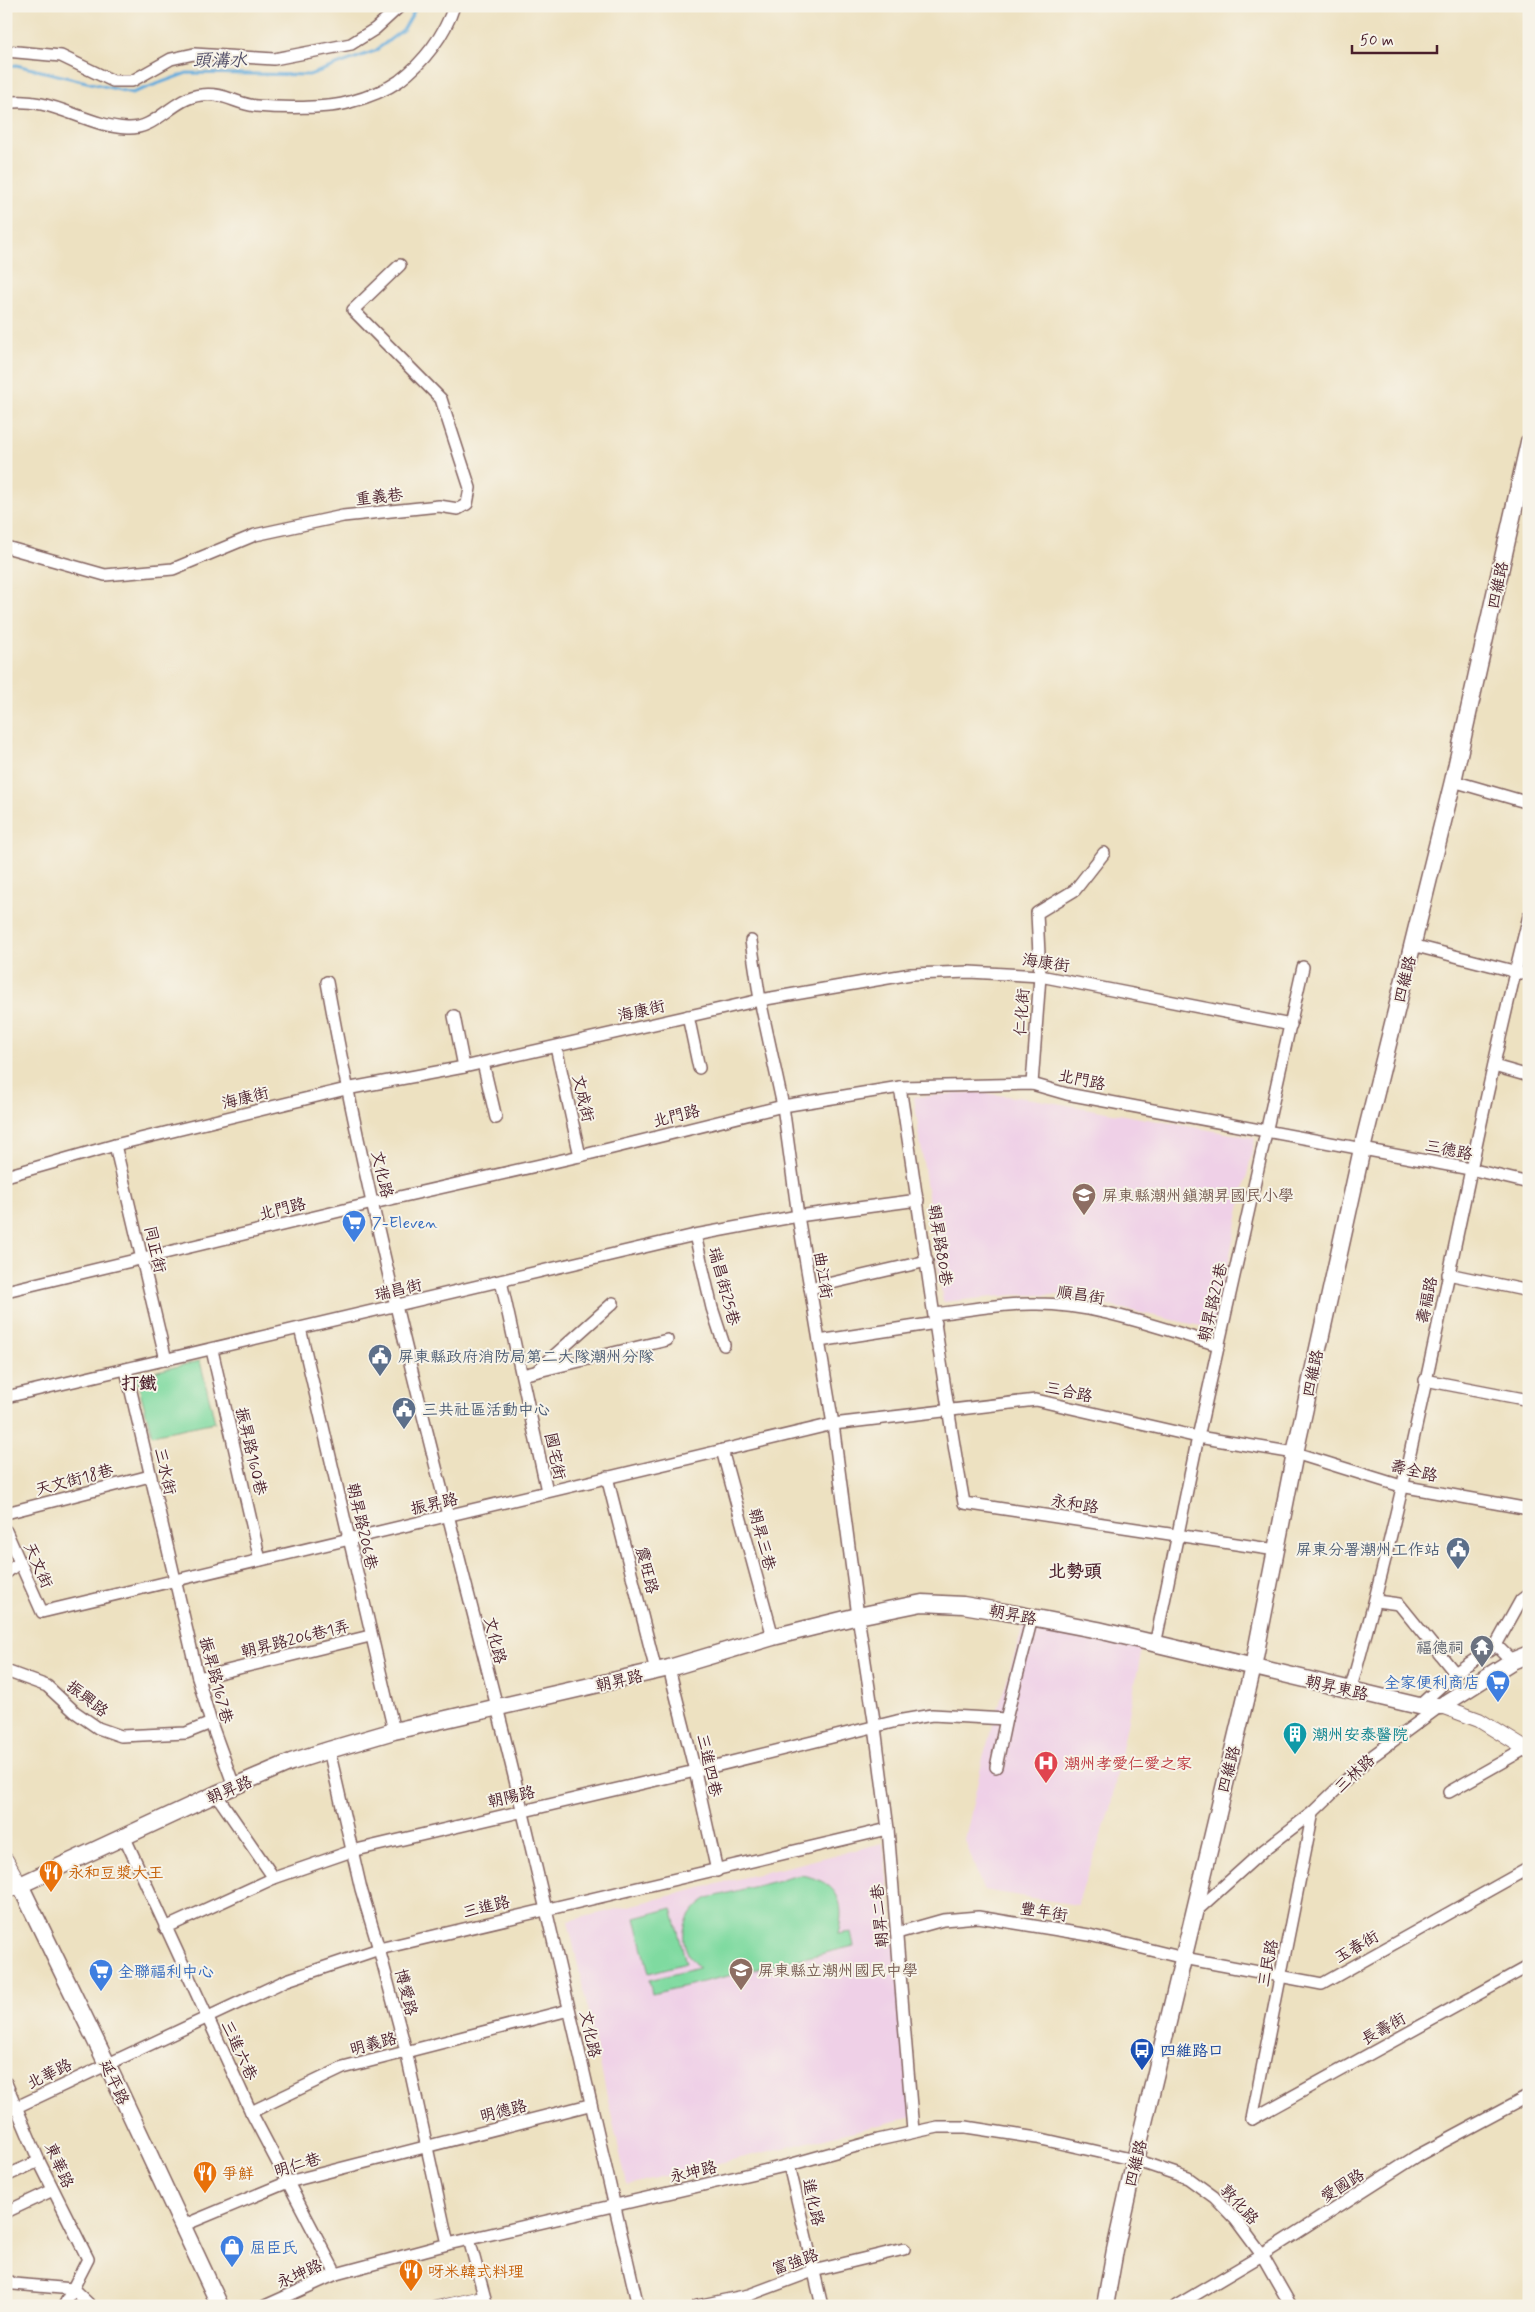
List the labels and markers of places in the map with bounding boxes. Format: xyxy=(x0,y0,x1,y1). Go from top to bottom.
school or university icon: 屏東縣潮州鎮潮昇國民小學 xyxy=(1071,1182,1097,1216)
place label: 屏東縣潮州鎮潮昇國民小學 xyxy=(1102,1186,1294,1207)
supermarket icon: 7-Eleven xyxy=(341,1209,367,1243)
place label: 7-Eleven xyxy=(372,1213,438,1234)
public building icon: 屏東縣政府消防局第二大隊潮州分隊 xyxy=(367,1343,393,1377)
place label: 屏東縣政府消防局第二大隊潮州分隊 xyxy=(398,1347,654,1368)
public building icon: 三共社區活動中心 xyxy=(391,1396,417,1430)
place label: 三共社區活動中心 xyxy=(422,1400,550,1421)
public building icon: 屏東分署潮州工作站 xyxy=(1445,1536,1471,1570)
place label: 屏東分署潮州工作站 xyxy=(1296,1540,1440,1561)
temple icon: 福德祠 xyxy=(1469,1634,1495,1668)
place label: 福德祠 xyxy=(1416,1638,1464,1659)
supermarket icon: 全家便利商店 xyxy=(1485,1669,1511,1703)
place label: 全家便利商店 xyxy=(1384,1673,1480,1694)
building icon: 潮州安泰醫院 xyxy=(1282,1721,1308,1755)
place label: 潮州安泰醫院 xyxy=(1312,1725,1408,1746)
hospital icon: 潮州孝愛仁愛之家 xyxy=(1033,1750,1059,1784)
place label: 潮州孝愛仁愛之家 xyxy=(1064,1754,1192,1775)
restaurant icon: 永和豆漿大王 xyxy=(38,1859,64,1893)
place label: 永和豆漿大王 xyxy=(68,1863,164,1884)
school or university icon: 屏東縣立潮州國民中學 xyxy=(728,1957,754,1991)
supermarket icon: 全聯福利中心 xyxy=(88,1958,114,1992)
place label: 屏東縣立潮州國民中學 xyxy=(758,1961,918,1982)
place label: 全聯福利中心 xyxy=(118,1962,214,1983)
bus stop icon: 四維路口 xyxy=(1129,2037,1155,2071)
place label: 四維路口 xyxy=(1160,2041,1224,2062)
restaurant icon: 爭鮮 xyxy=(192,2160,218,2194)
place label: 爭鮮 xyxy=(222,2164,254,2185)
shop icon: 屈臣氏 xyxy=(219,2234,245,2268)
place label: 屈臣氏 xyxy=(250,2238,298,2259)
restaurant icon: 呀米韓式料理 xyxy=(398,2258,424,2292)
place label: 呀米韓式料理 xyxy=(428,2262,524,2283)

